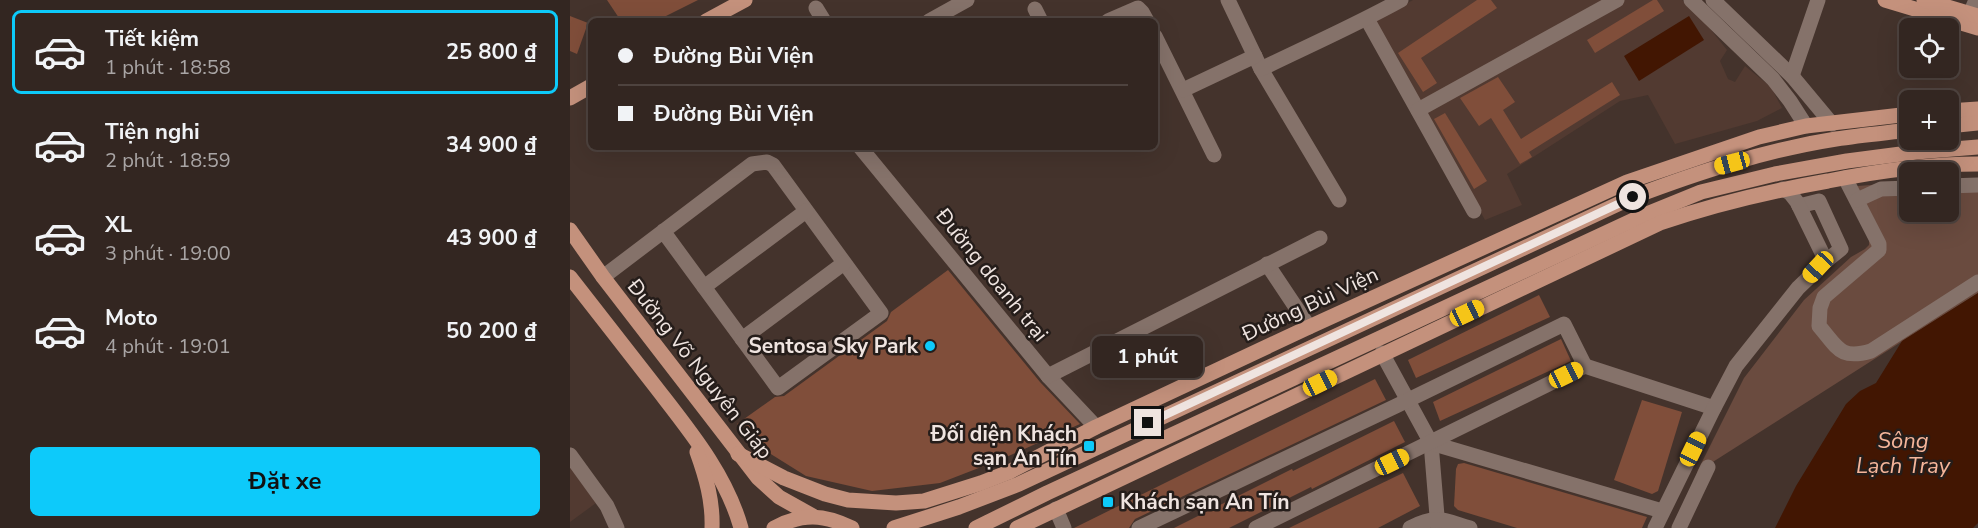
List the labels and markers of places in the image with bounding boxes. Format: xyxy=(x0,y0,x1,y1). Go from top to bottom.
place label: Sentosa Sky Park xyxy=(749,332,919,360)
marker: Sentosa Sky Park xyxy=(923,339,937,353)
place label: Đối diện Khách sạn An Tín xyxy=(930,420,1077,472)
marker: Đối diện Khách sạn An Tín xyxy=(1082,439,1096,453)
place label: Khách sạn An Tín xyxy=(1120,488,1290,516)
marker: Khách sạn An Tín xyxy=(1101,495,1115,509)

